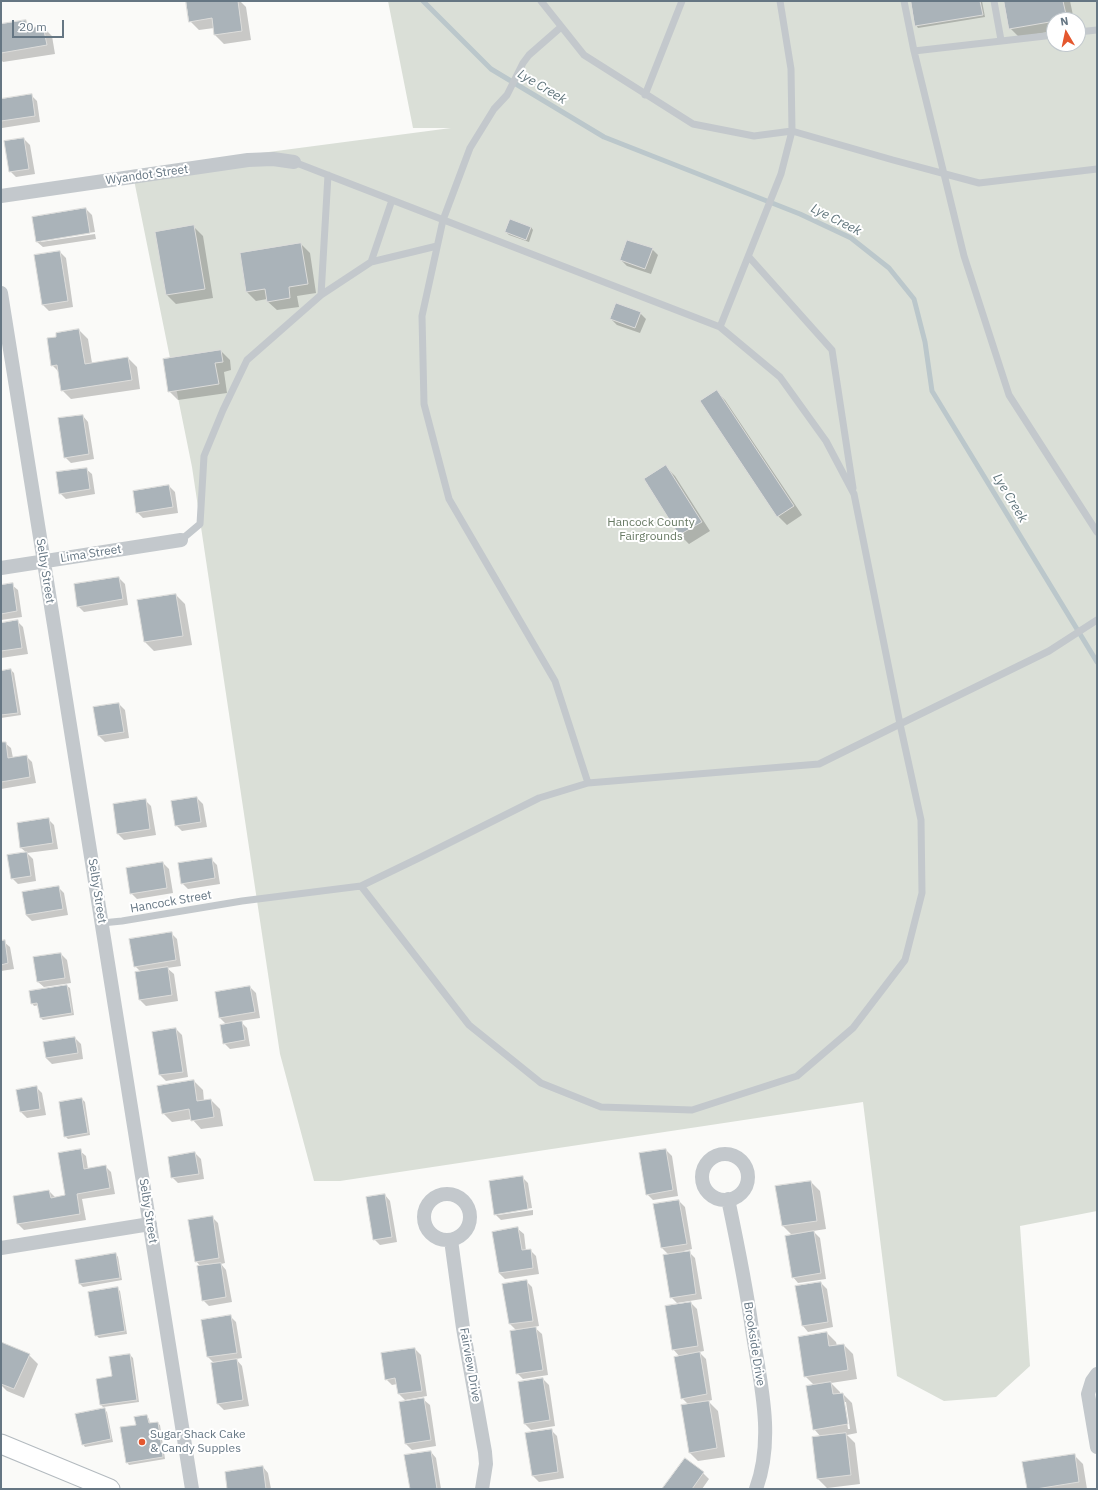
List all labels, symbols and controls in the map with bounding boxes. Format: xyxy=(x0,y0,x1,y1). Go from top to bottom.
scale bar xyxy=(14,12,66,38)
north arrow xyxy=(1046,12,1086,52)
text: N xyxy=(1059,14,1069,29)
text: 20 m xyxy=(19,19,47,34)
water label: Lye Creek xyxy=(515,66,569,108)
street label: Wyandot Street xyxy=(105,162,189,188)
water label: Lye Creek xyxy=(808,201,864,239)
water label: Lye Creek xyxy=(989,471,1031,525)
park label: Hancock County Fairgrounds xyxy=(607,516,695,544)
street label: Selby Street xyxy=(33,538,57,604)
street label: Lima Street xyxy=(59,542,123,566)
street label: Selby Street xyxy=(85,858,109,924)
street label: Hancock Street xyxy=(129,888,213,916)
street label: Selby Street xyxy=(136,1178,160,1244)
street label: Brookside Drive xyxy=(740,1301,768,1387)
street label: Fairview Drive xyxy=(456,1327,484,1403)
place label: Sugar Shack Cake & Candy Supples xyxy=(150,1428,246,1456)
marker: Sugar Shack Cake & Candy Supples xyxy=(137,1437,147,1447)

